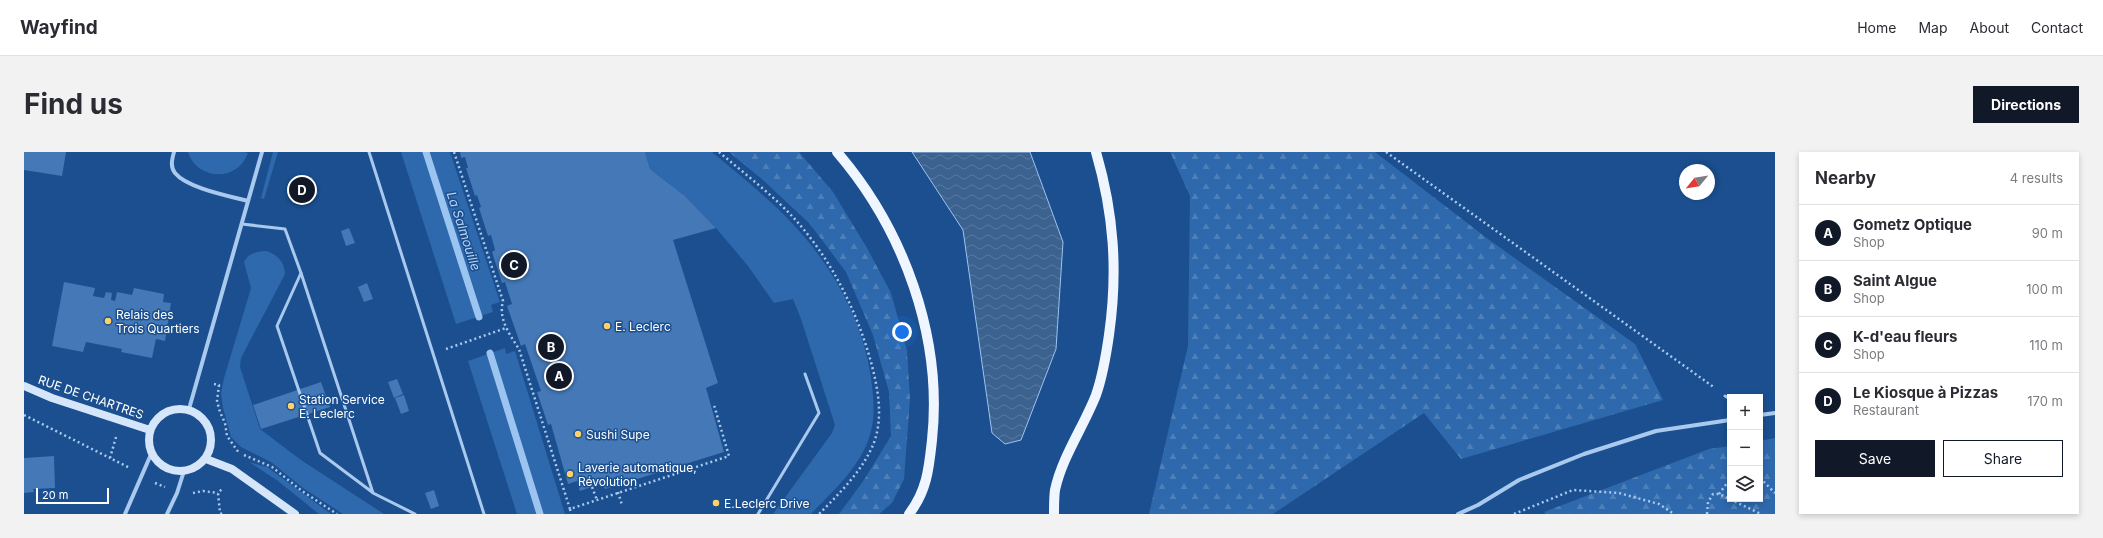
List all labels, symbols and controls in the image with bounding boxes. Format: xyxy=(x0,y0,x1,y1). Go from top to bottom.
text: Wayfind xyxy=(20,16,98,39)
text: Home xyxy=(1857,19,1896,36)
text: Map xyxy=(1918,19,1948,36)
text: About xyxy=(1970,19,2009,36)
text: Contact xyxy=(2031,19,2083,36)
button: Directions xyxy=(1973,86,2079,123)
text: Find us xyxy=(24,87,123,121)
north arrow xyxy=(1679,164,1715,200)
text: Nearby xyxy=(1815,168,1876,188)
text: 4 results xyxy=(2010,170,2063,186)
pin: D xyxy=(289,175,315,205)
water label: La Salmouille xyxy=(444,189,484,273)
text: Gometz Optique xyxy=(1853,215,1972,234)
text: A xyxy=(1823,225,1833,241)
text: 90 m xyxy=(2032,225,2063,241)
text: Shop xyxy=(1853,234,1885,250)
pin: C xyxy=(501,250,527,280)
text: Saint Algue xyxy=(1853,271,1937,290)
text: B xyxy=(1824,281,1832,297)
text: 100 m xyxy=(2026,281,2063,297)
text: Shop xyxy=(1853,290,1885,306)
place label: Relais des Trois Quartiers xyxy=(116,307,200,336)
marker: Relais des Trois Quartiers xyxy=(103,316,113,326)
place label: E. Leclerc xyxy=(615,319,671,334)
marker: E. Leclerc xyxy=(602,321,612,331)
your location xyxy=(892,322,912,342)
text: K-d'eau fleurs xyxy=(1853,327,1957,346)
pin: B xyxy=(538,332,564,362)
text: C xyxy=(1823,337,1833,353)
text: 110 m xyxy=(2029,337,2063,353)
text: Shop xyxy=(1853,346,1885,362)
pin: A xyxy=(546,361,572,391)
street label: RUE DE CHARTRES xyxy=(36,372,146,422)
text: Le Kiosque à Pizzas xyxy=(1853,383,1998,402)
place label: Station Service E. Leclerc xyxy=(299,392,385,421)
text: D xyxy=(1823,393,1833,409)
text: 170 m xyxy=(2027,393,2063,409)
map controls xyxy=(1727,394,1763,502)
button: + xyxy=(1727,394,1763,430)
marker: Station Service E. Leclerc xyxy=(286,401,296,411)
text: Restaurant xyxy=(1853,402,1919,418)
place label: Sushi Supe xyxy=(586,427,650,442)
marker: Sushi Supe xyxy=(573,429,583,439)
button: − xyxy=(1727,430,1763,466)
button: Save xyxy=(1815,440,1935,477)
button: Share xyxy=(1943,440,2063,477)
place label: Laverie automatique, Révolution xyxy=(578,460,697,489)
button: layers xyxy=(1727,466,1763,502)
marker: Laverie automatique, Révolution xyxy=(565,469,575,479)
scale bar xyxy=(36,486,109,505)
text: 20 m xyxy=(42,488,68,502)
place label: E.Leclerc Drive xyxy=(724,496,810,511)
marker: E.Leclerc Drive xyxy=(711,498,721,508)

